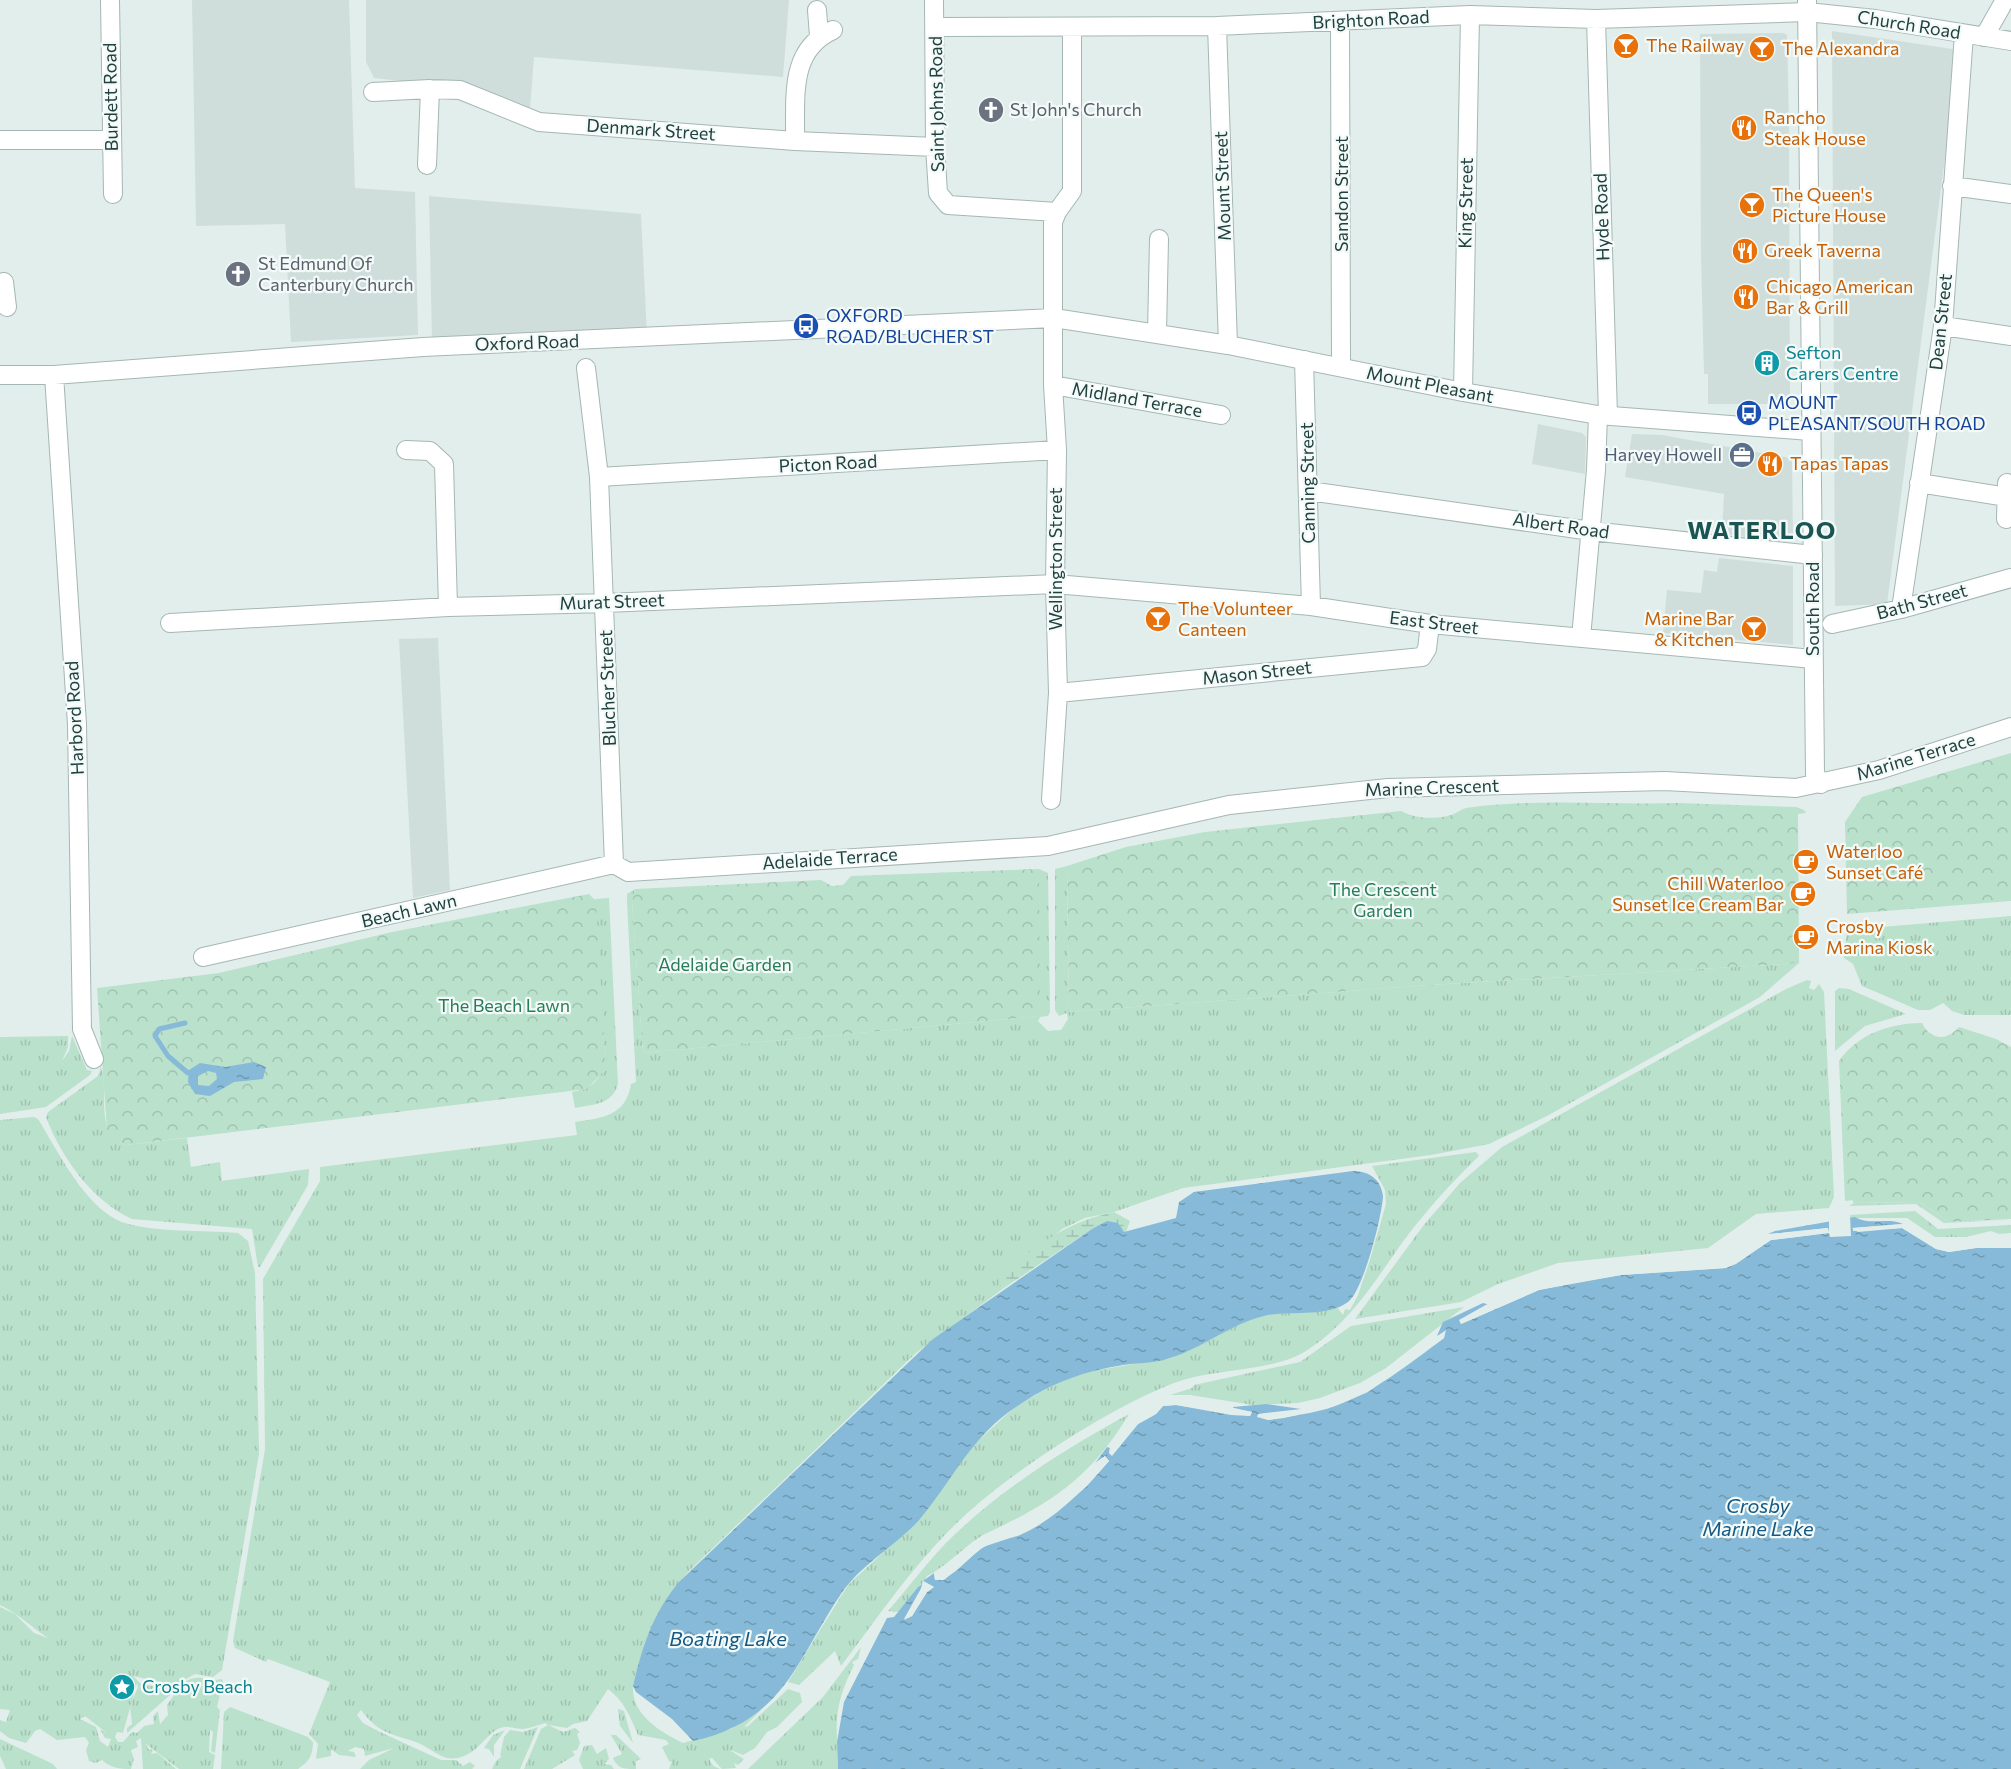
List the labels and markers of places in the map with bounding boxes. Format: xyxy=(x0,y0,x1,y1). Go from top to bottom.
bar icon: The Railway xyxy=(1611,31,1641,61)
place label: The Railway xyxy=(1646,34,1744,56)
bar icon: The Alexandra xyxy=(1747,34,1777,64)
place label: The Alexandra xyxy=(1782,37,1899,59)
church icon: St John's Church xyxy=(976,95,1006,125)
place label: St John's Church xyxy=(1010,98,1142,120)
place label: Rancho Steak House xyxy=(1764,106,1866,149)
restaurant icon: Rancho Steak House xyxy=(1729,113,1759,143)
place label: The Queen's Picture House xyxy=(1772,183,1886,226)
bar icon: The Queen's Picture House xyxy=(1737,190,1767,220)
restaurant icon: Greek Taverna xyxy=(1730,236,1760,266)
place label: Greek Taverna xyxy=(1764,239,1881,261)
place label: St Edmund Of Canterbury Church xyxy=(258,252,413,295)
church icon: St Edmund Of Canterbury Church xyxy=(223,259,253,289)
place label: Chicago American Bar & Grill xyxy=(1766,275,1913,318)
restaurant icon: Chicago American Bar & Grill xyxy=(1731,282,1761,312)
place label: OXFORD ROAD/BLUCHER ST xyxy=(826,304,994,347)
bus stop icon: OXFORD ROAD/BLUCHER ST xyxy=(791,311,821,341)
place label: Sefton Carers Centre xyxy=(1786,341,1899,384)
building icon: Sefton Carers Centre xyxy=(1752,348,1782,378)
place label: MOUNT PLEASANT/SOUTH ROAD xyxy=(1768,391,1986,434)
bus stop icon: MOUNT PLEASANT/SOUTH ROAD xyxy=(1734,398,1764,428)
office icon: Harvey Howell xyxy=(1727,440,1757,470)
place label: Harvey Howell xyxy=(1604,443,1722,465)
restaurant icon: Tapas Tapas xyxy=(1755,449,1785,479)
place label: Tapas Tapas xyxy=(1790,452,1889,474)
place label: The Volunteer Canteen xyxy=(1178,597,1293,640)
bar icon: The Volunteer Canteen xyxy=(1143,604,1173,634)
place label: Marine Bar & Kitchen xyxy=(1644,607,1734,650)
bar icon: Marine Bar & Kitchen xyxy=(1739,614,1769,644)
place label: Waterloo Sunset Café xyxy=(1826,840,1923,883)
cafe icon: Waterloo Sunset Café xyxy=(1791,847,1821,877)
place label: Chill Waterloo Sunset Ice Cream Bar xyxy=(1612,872,1784,915)
cafe icon: Chill Waterloo Sunset Ice Cream Bar xyxy=(1788,879,1818,909)
place label: Crosby Marina Kiosk xyxy=(1826,915,1933,958)
cafe icon: Crosby Marina Kiosk xyxy=(1791,922,1821,952)
place icon: Crosby Beach xyxy=(107,1672,137,1702)
place label: Crosby Beach xyxy=(142,1675,253,1697)

